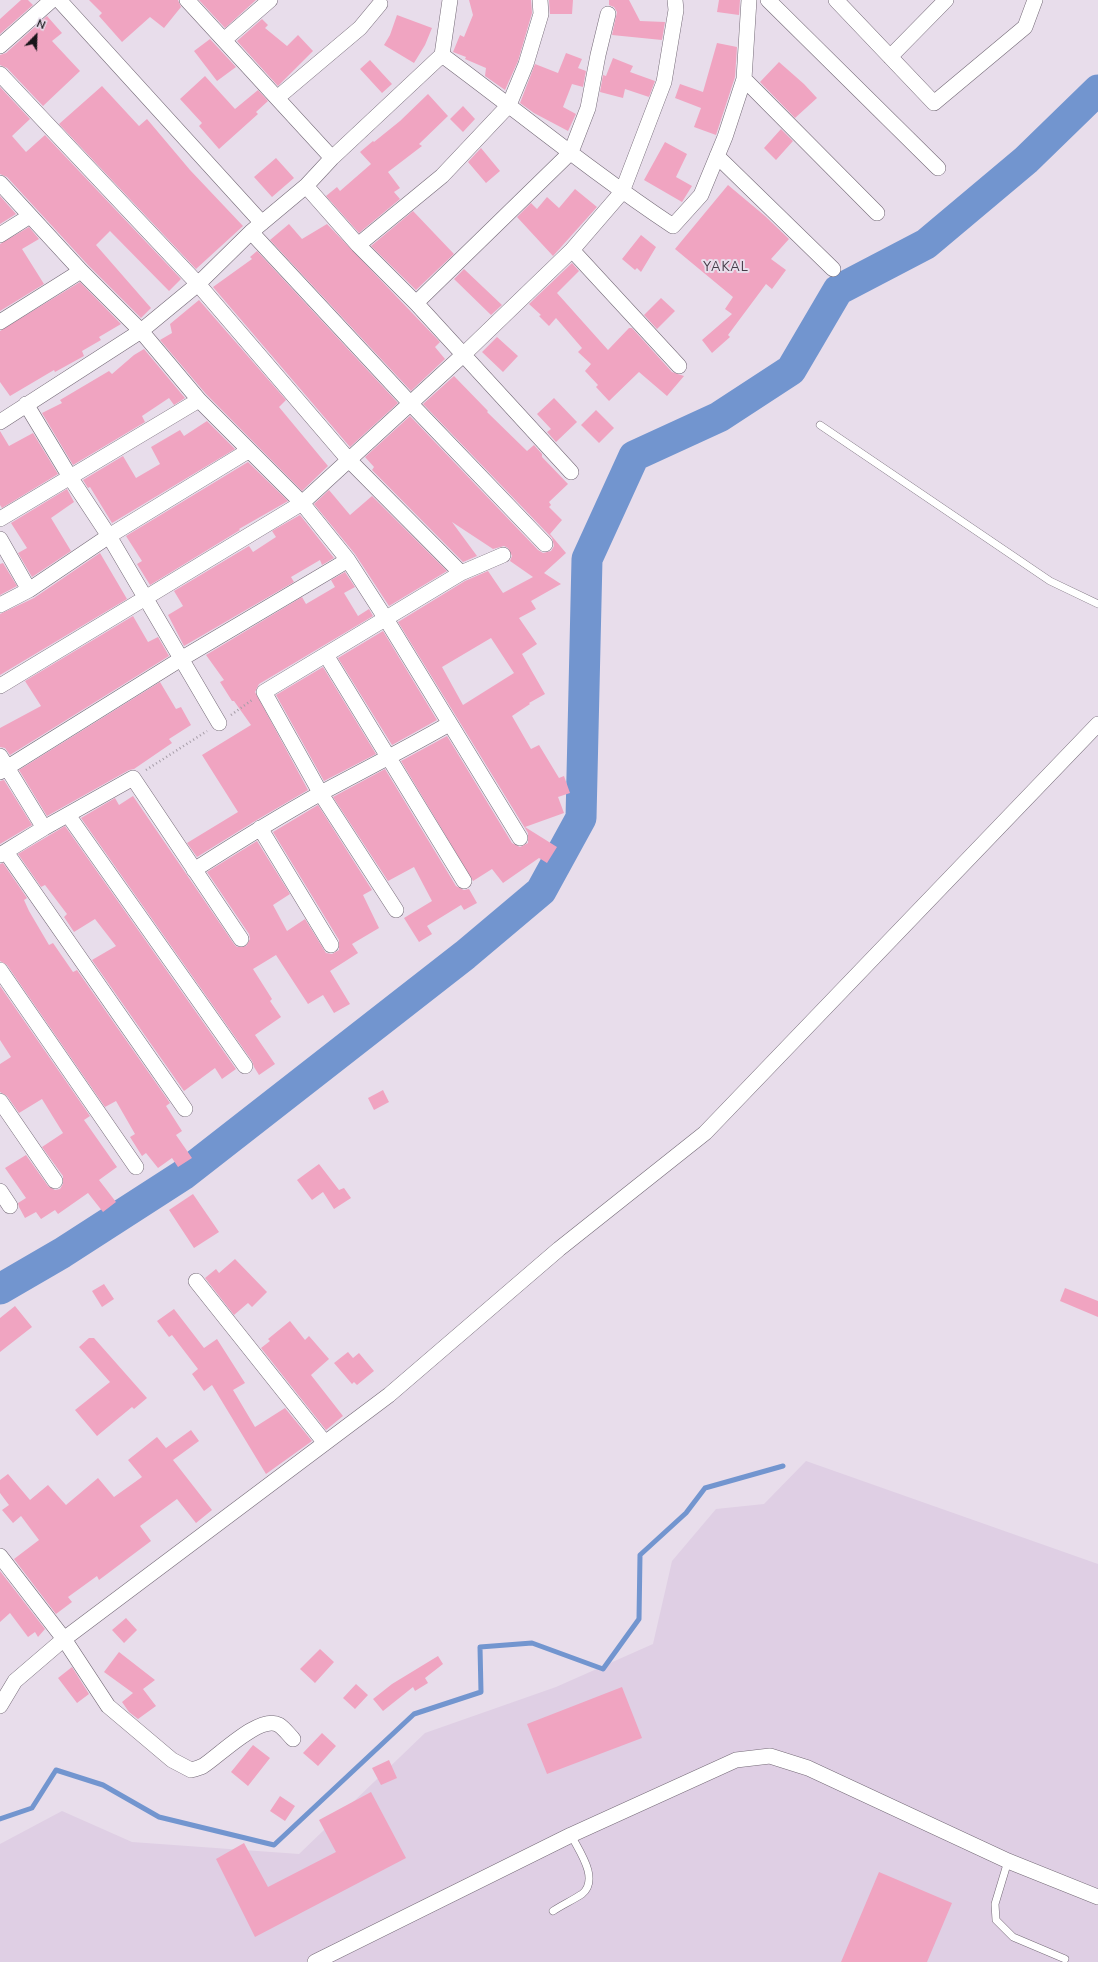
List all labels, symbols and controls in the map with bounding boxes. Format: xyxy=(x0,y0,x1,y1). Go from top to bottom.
north arrow xyxy=(16,16,56,56)
text: N xyxy=(34,16,48,33)
district label: YAKAL xyxy=(703,260,749,276)

